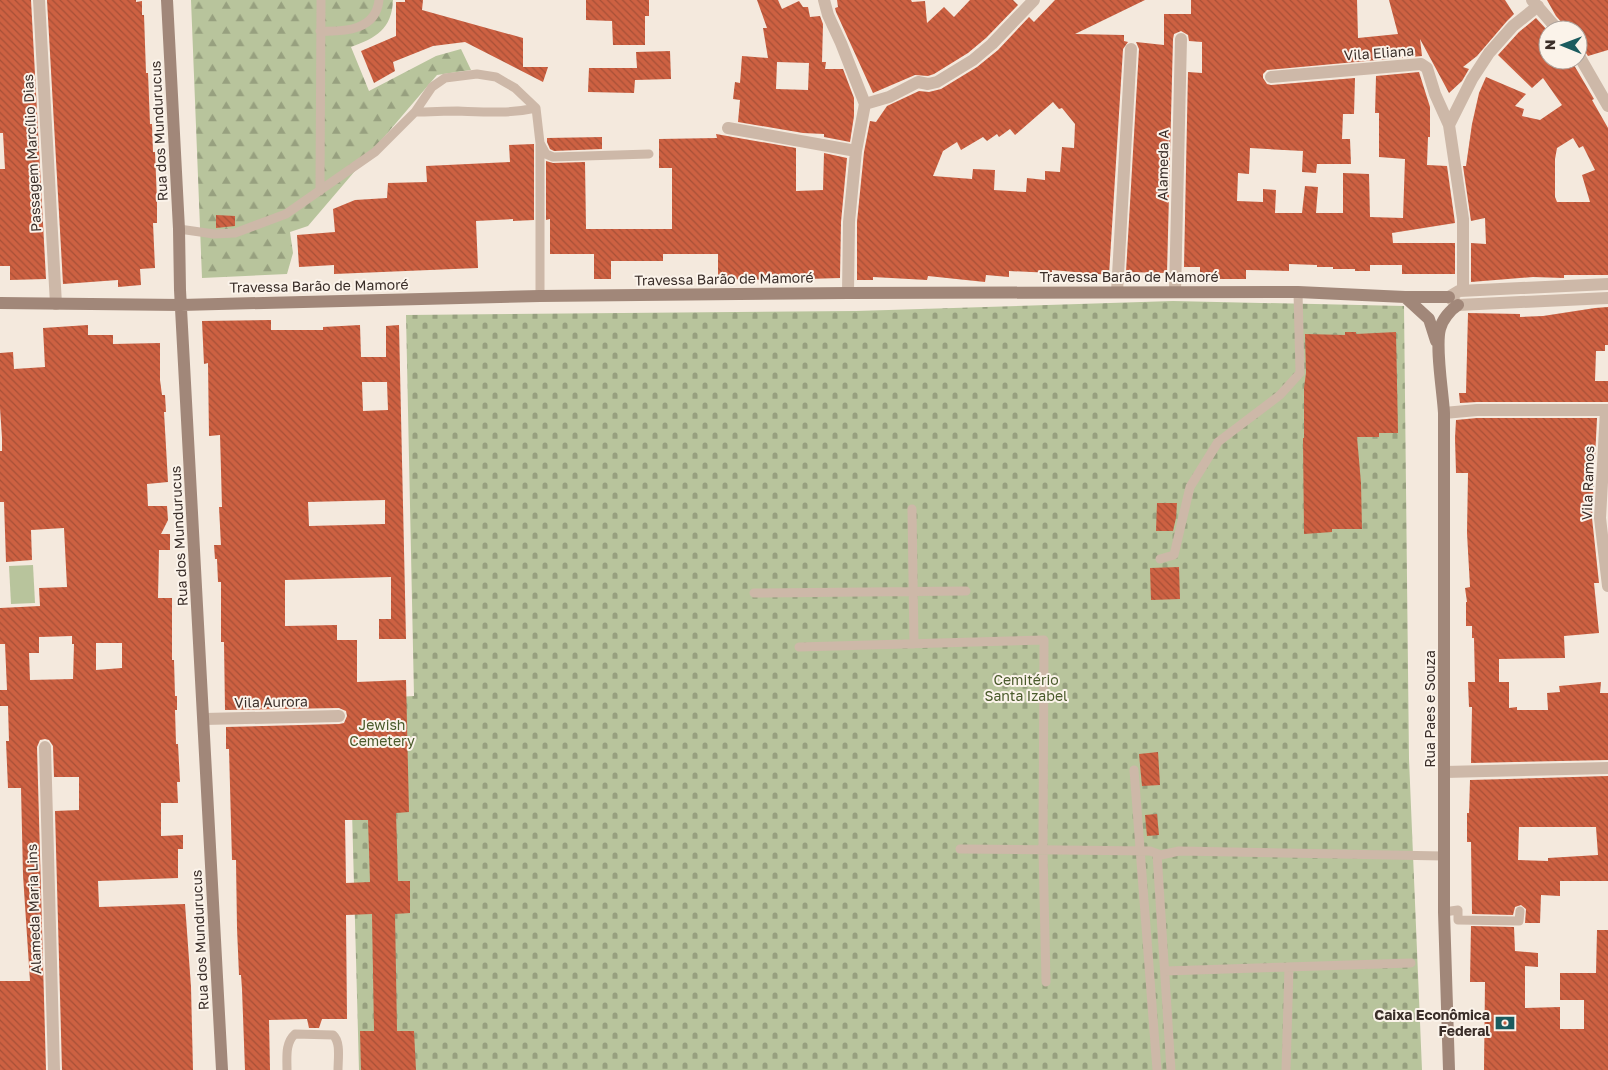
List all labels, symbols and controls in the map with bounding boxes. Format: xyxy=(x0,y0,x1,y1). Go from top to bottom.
north arrow xyxy=(1538,20,1588,70)
text: N xyxy=(1541,39,1558,50)
street label: Vila Eliana xyxy=(1343,42,1415,63)
street label: Rua dos Mundurucus xyxy=(146,60,171,202)
street label: Passagem Marcílio Dias xyxy=(19,74,44,232)
street label: Alameda A xyxy=(1153,129,1172,201)
street label: Travessa Barão de Mamoré xyxy=(634,268,814,289)
street label: Travessa Barão de Mamoré xyxy=(1039,268,1219,285)
street label: Travessa Barão de Mamoré xyxy=(229,275,409,296)
street label: Vila Ramos xyxy=(1578,445,1597,521)
street label: Rua dos Mundurucus xyxy=(166,465,191,607)
street label: Rua Paes e Souza xyxy=(1421,650,1438,768)
park label: Cemitério Santa Izabel xyxy=(984,671,1068,704)
street label: Vila Aurora xyxy=(234,692,308,711)
park label: Jewish Cemetery xyxy=(349,716,415,749)
street label: Alameda Maria Lins xyxy=(23,844,44,974)
street label: Rua dos Mundurucus xyxy=(187,869,212,1011)
place label: Caixa Econômica Federal xyxy=(1374,1006,1490,1039)
bank icon: Caixa Econômica Federal xyxy=(1494,1012,1516,1034)

